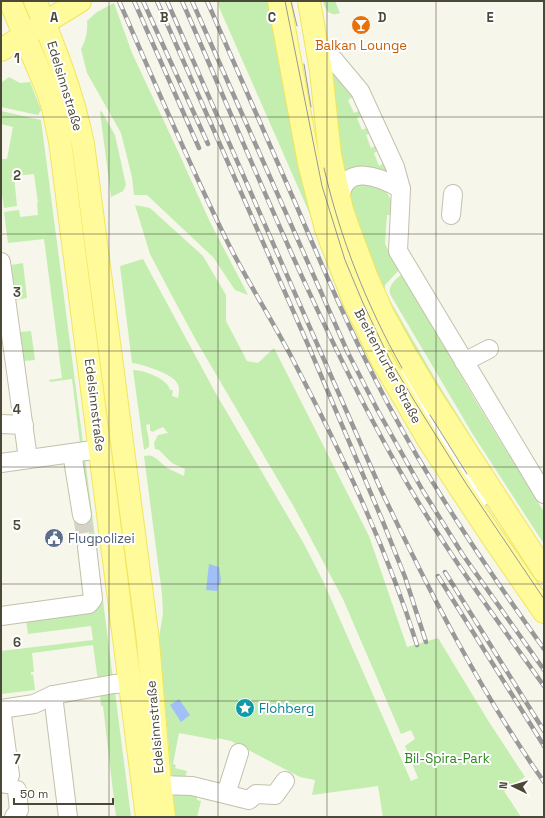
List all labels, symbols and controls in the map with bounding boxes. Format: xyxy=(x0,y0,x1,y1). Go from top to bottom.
text: A xyxy=(50,9,59,26)
text: B xyxy=(160,9,169,26)
text: C xyxy=(268,9,276,26)
text: D xyxy=(378,9,387,26)
text: E xyxy=(486,9,494,26)
bar icon: Balkan Lounge xyxy=(350,14,372,36)
place label: Balkan Lounge xyxy=(315,37,407,54)
street label: Edelsinnstraße xyxy=(43,39,87,133)
text: 1 xyxy=(14,50,20,67)
text: 2 xyxy=(13,167,21,184)
text: 3 xyxy=(13,284,21,301)
street label: Breitenfurter Straße xyxy=(351,306,425,426)
street label: Edelsinnstraße xyxy=(81,358,109,452)
text: 4 xyxy=(13,401,21,418)
text: 5 xyxy=(13,517,21,534)
public building icon: Flugpolizei xyxy=(43,527,65,549)
place label: Flugpolizei xyxy=(68,530,135,547)
text: 6 xyxy=(13,634,21,651)
street label: Edelsinnstraße xyxy=(142,680,168,774)
place icon: Flohberg xyxy=(234,697,256,719)
place label: Flohberg xyxy=(259,700,314,717)
park label: Bil-Spira-Park xyxy=(404,750,490,767)
text: 7 xyxy=(13,751,21,768)
north arrow xyxy=(493,766,533,806)
scale bar xyxy=(14,780,113,806)
text: N xyxy=(496,781,510,789)
text: 50 m xyxy=(20,786,48,802)

